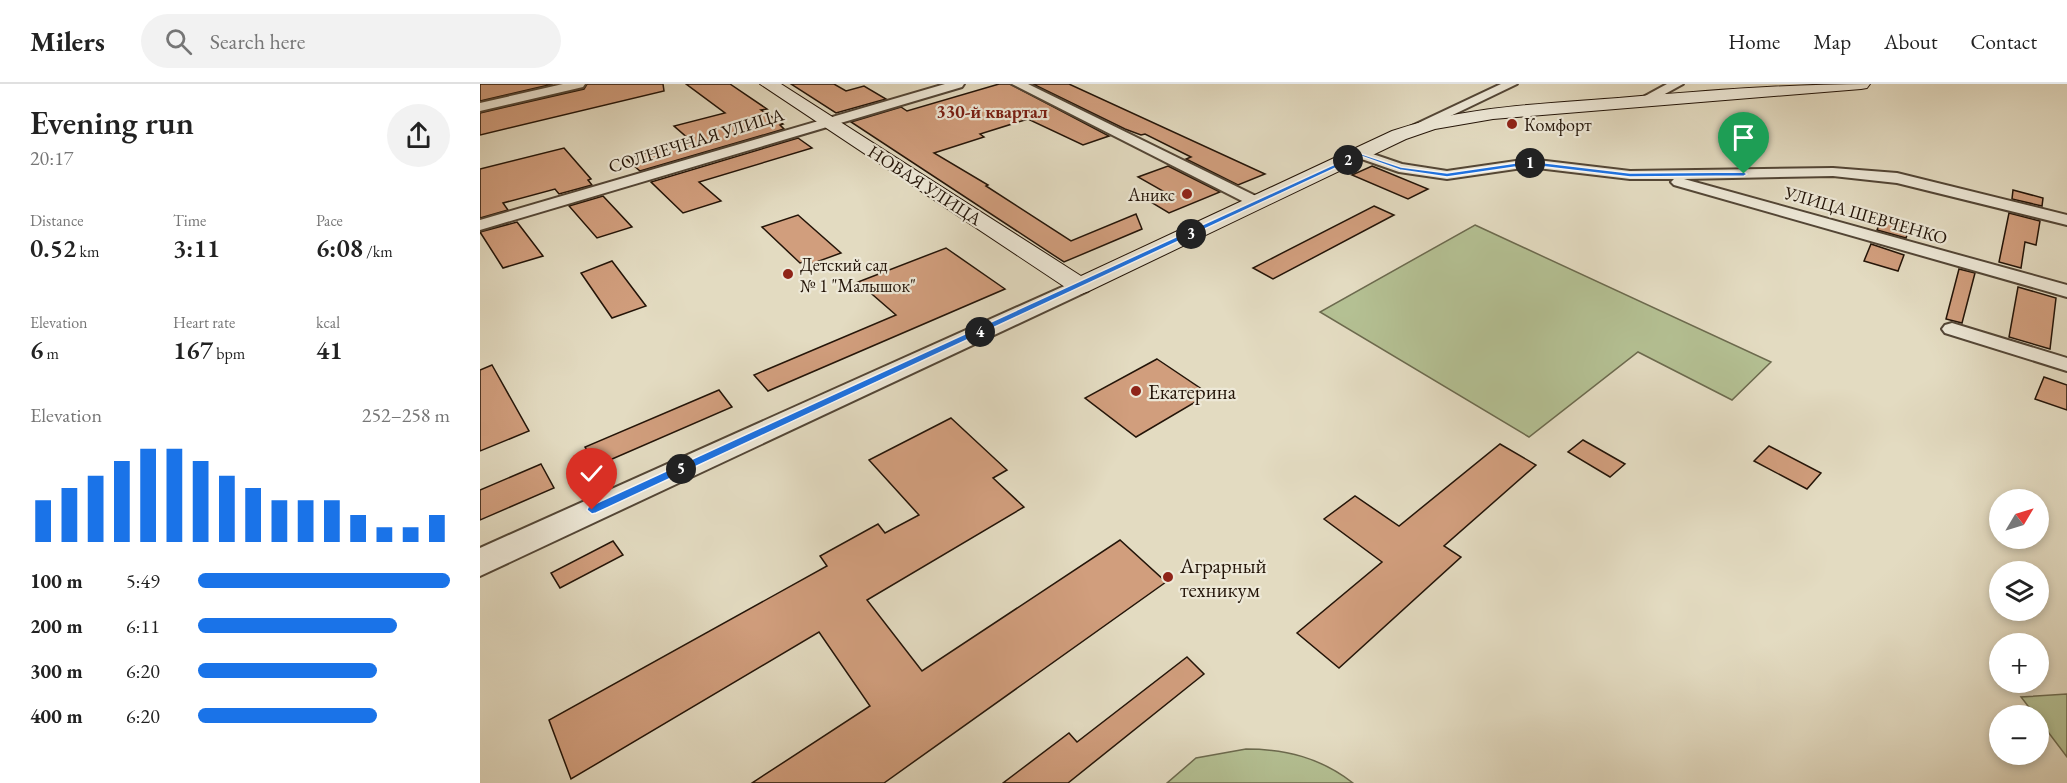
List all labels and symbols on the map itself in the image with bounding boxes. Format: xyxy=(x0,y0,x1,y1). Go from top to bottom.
district label: 330-й квартал xyxy=(936,100,1048,123)
street label: СОЛНЕЧНАЯ УЛИЦА xyxy=(605,102,787,178)
pin xyxy=(1718,112,1769,174)
place label: Комфорт xyxy=(1524,113,1592,136)
marker: Комфорт xyxy=(1505,117,1519,131)
street label: НОВАЯ УЛИЦА xyxy=(864,140,987,231)
pin: 2 xyxy=(1333,145,1363,175)
pin: 1 xyxy=(1515,148,1545,178)
street label: УЛИЦА ШЕВЧЕНКО xyxy=(1781,180,1950,249)
place label: Аникс xyxy=(1127,183,1175,206)
marker: Аникс xyxy=(1180,187,1194,201)
pin: 3 xyxy=(1176,219,1206,249)
place label: Детский сад № 1 "Малышок" xyxy=(800,253,916,297)
marker: Детский сад № 1 "Малышок" xyxy=(781,267,795,281)
pin: 4 xyxy=(965,317,995,347)
place label: Екатерина xyxy=(1148,378,1237,405)
marker: Екатерина xyxy=(1129,384,1143,398)
pin xyxy=(566,448,617,510)
pin: 5 xyxy=(666,454,696,484)
north arrow xyxy=(1989,489,2049,549)
place label: Аграрный техникум xyxy=(1179,552,1267,603)
marker: Аграрный техникум xyxy=(1161,570,1175,584)

